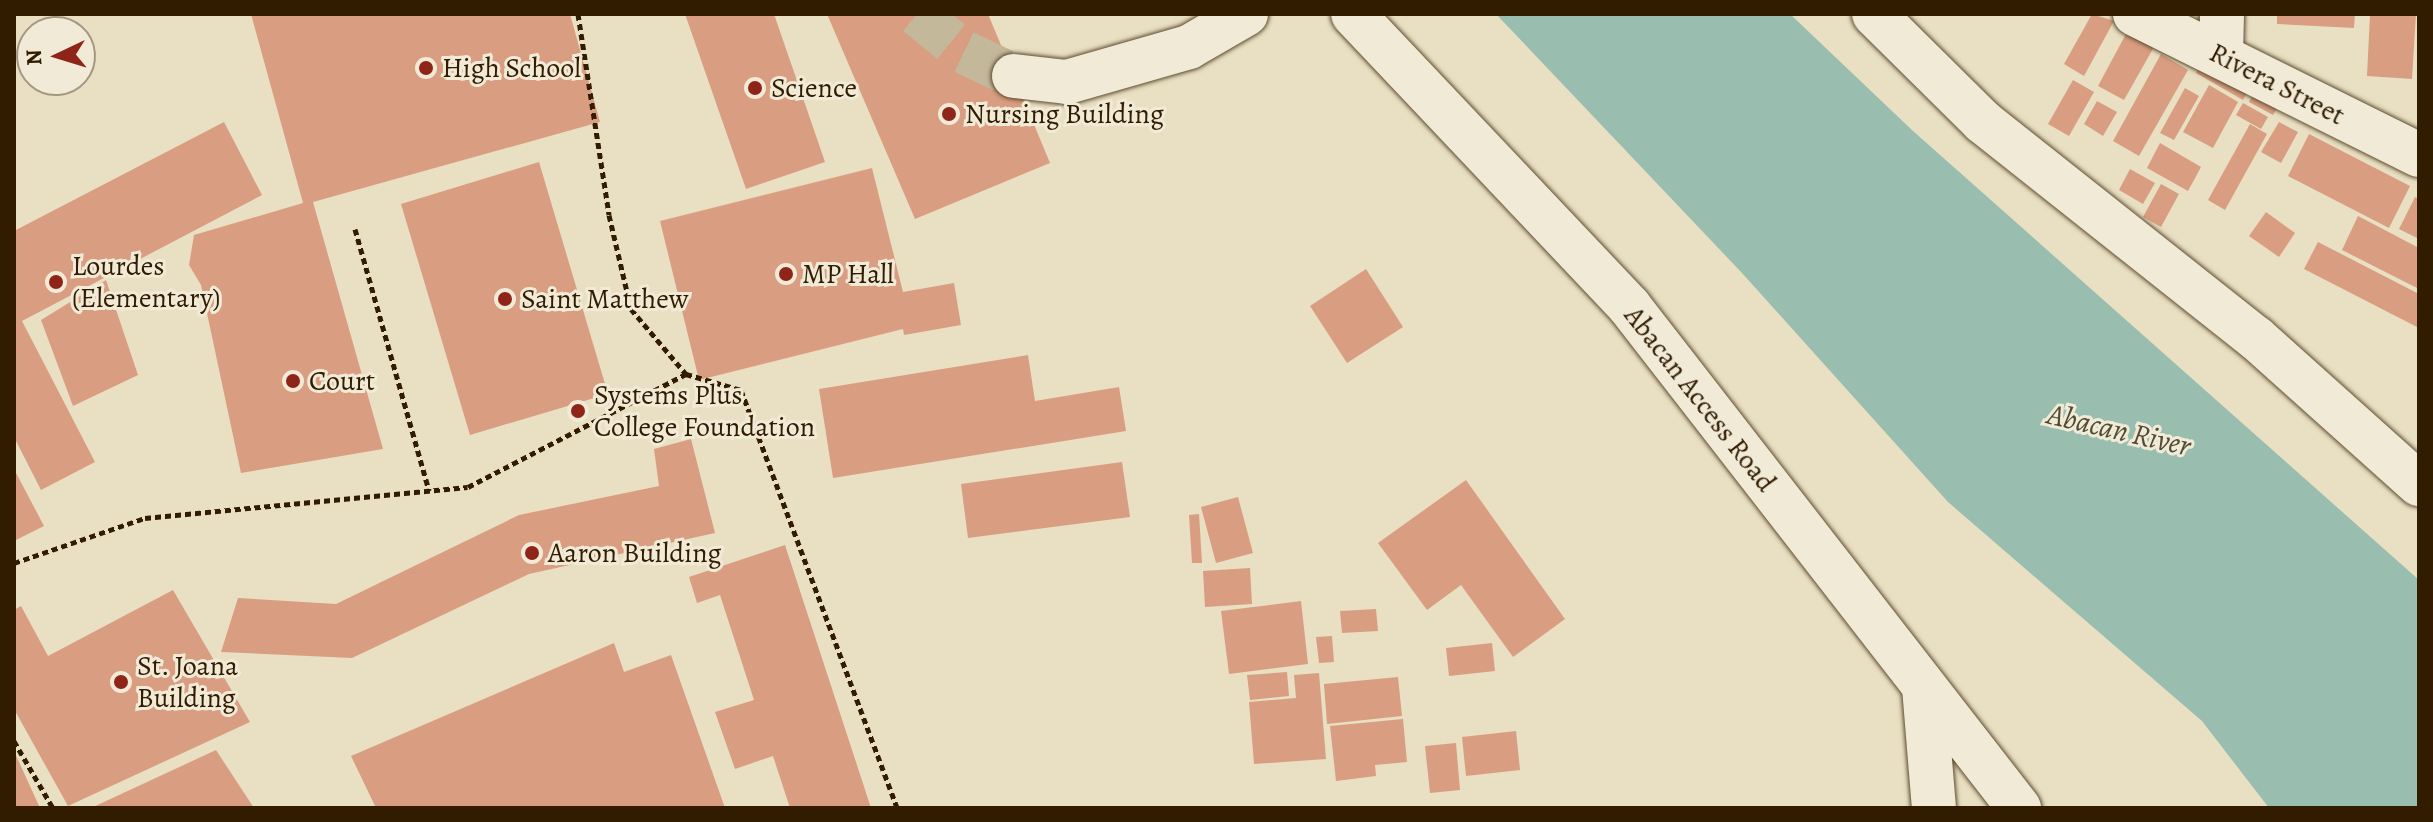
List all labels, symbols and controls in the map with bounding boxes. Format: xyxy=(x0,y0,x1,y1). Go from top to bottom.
north arrow xyxy=(16,16,96,96)
street label: Rivera Street xyxy=(2204,36,2350,132)
text: N xyxy=(19,48,50,67)
place label: High School xyxy=(442,51,581,85)
marker: High School xyxy=(417,59,435,77)
place label: Science xyxy=(771,71,857,105)
marker: Science xyxy=(746,79,764,97)
place label: Nursing Building xyxy=(965,97,1164,131)
marker: Nursing Building xyxy=(940,105,958,123)
place label: Lourdes (Elementary) xyxy=(72,249,220,315)
place label: MP Hall xyxy=(802,257,894,291)
marker: MP Hall xyxy=(777,265,795,283)
marker: Lourdes (Elementary) xyxy=(47,273,65,291)
place label: Saint Matthew xyxy=(521,282,689,316)
marker: Saint Matthew xyxy=(496,290,514,308)
street label: Abacan Access Road xyxy=(1617,299,1783,499)
place label: Court xyxy=(309,364,375,398)
marker: Court xyxy=(284,372,302,390)
place label: Systems Plus College Foundation xyxy=(594,378,815,444)
water label: Abacan River xyxy=(2044,396,2194,464)
marker: Systems Plus College Foundation xyxy=(569,402,587,420)
place label: Aaron Building xyxy=(548,536,722,570)
marker: Aaron Building xyxy=(523,544,541,562)
place label: St. Joana Building xyxy=(137,649,239,715)
marker: St. Joana Building xyxy=(112,673,130,691)

